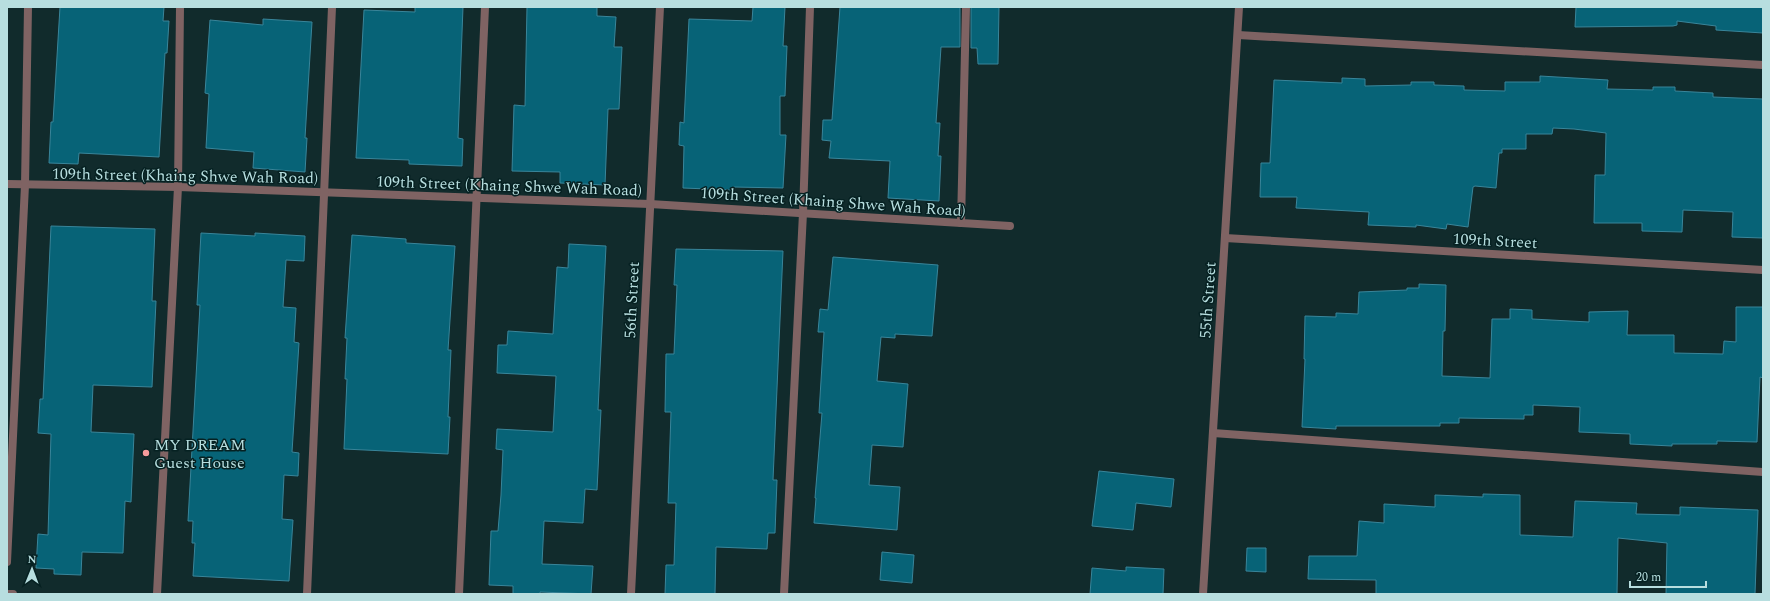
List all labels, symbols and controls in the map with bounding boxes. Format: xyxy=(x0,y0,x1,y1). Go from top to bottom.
street label: 109th Street (Khaing Shwe Wah Road) xyxy=(52,162,318,190)
street label: 109th Street (Khaing Shwe Wah Road) xyxy=(376,169,642,203)
street label: 109th Street (Khaing Shwe Wah Road) xyxy=(699,181,967,223)
street label: 109th Street xyxy=(1452,227,1538,255)
street label: 56th Street xyxy=(618,261,646,339)
street label: 55th Street xyxy=(1193,261,1223,339)
place label: MY DREAM Guest House xyxy=(154,433,246,475)
marker: MY DREAM Guest House xyxy=(141,448,151,458)
north arrow xyxy=(12,549,52,589)
text: N xyxy=(28,551,37,568)
scale bar xyxy=(1630,563,1706,589)
text: 20 m xyxy=(1636,568,1661,587)

